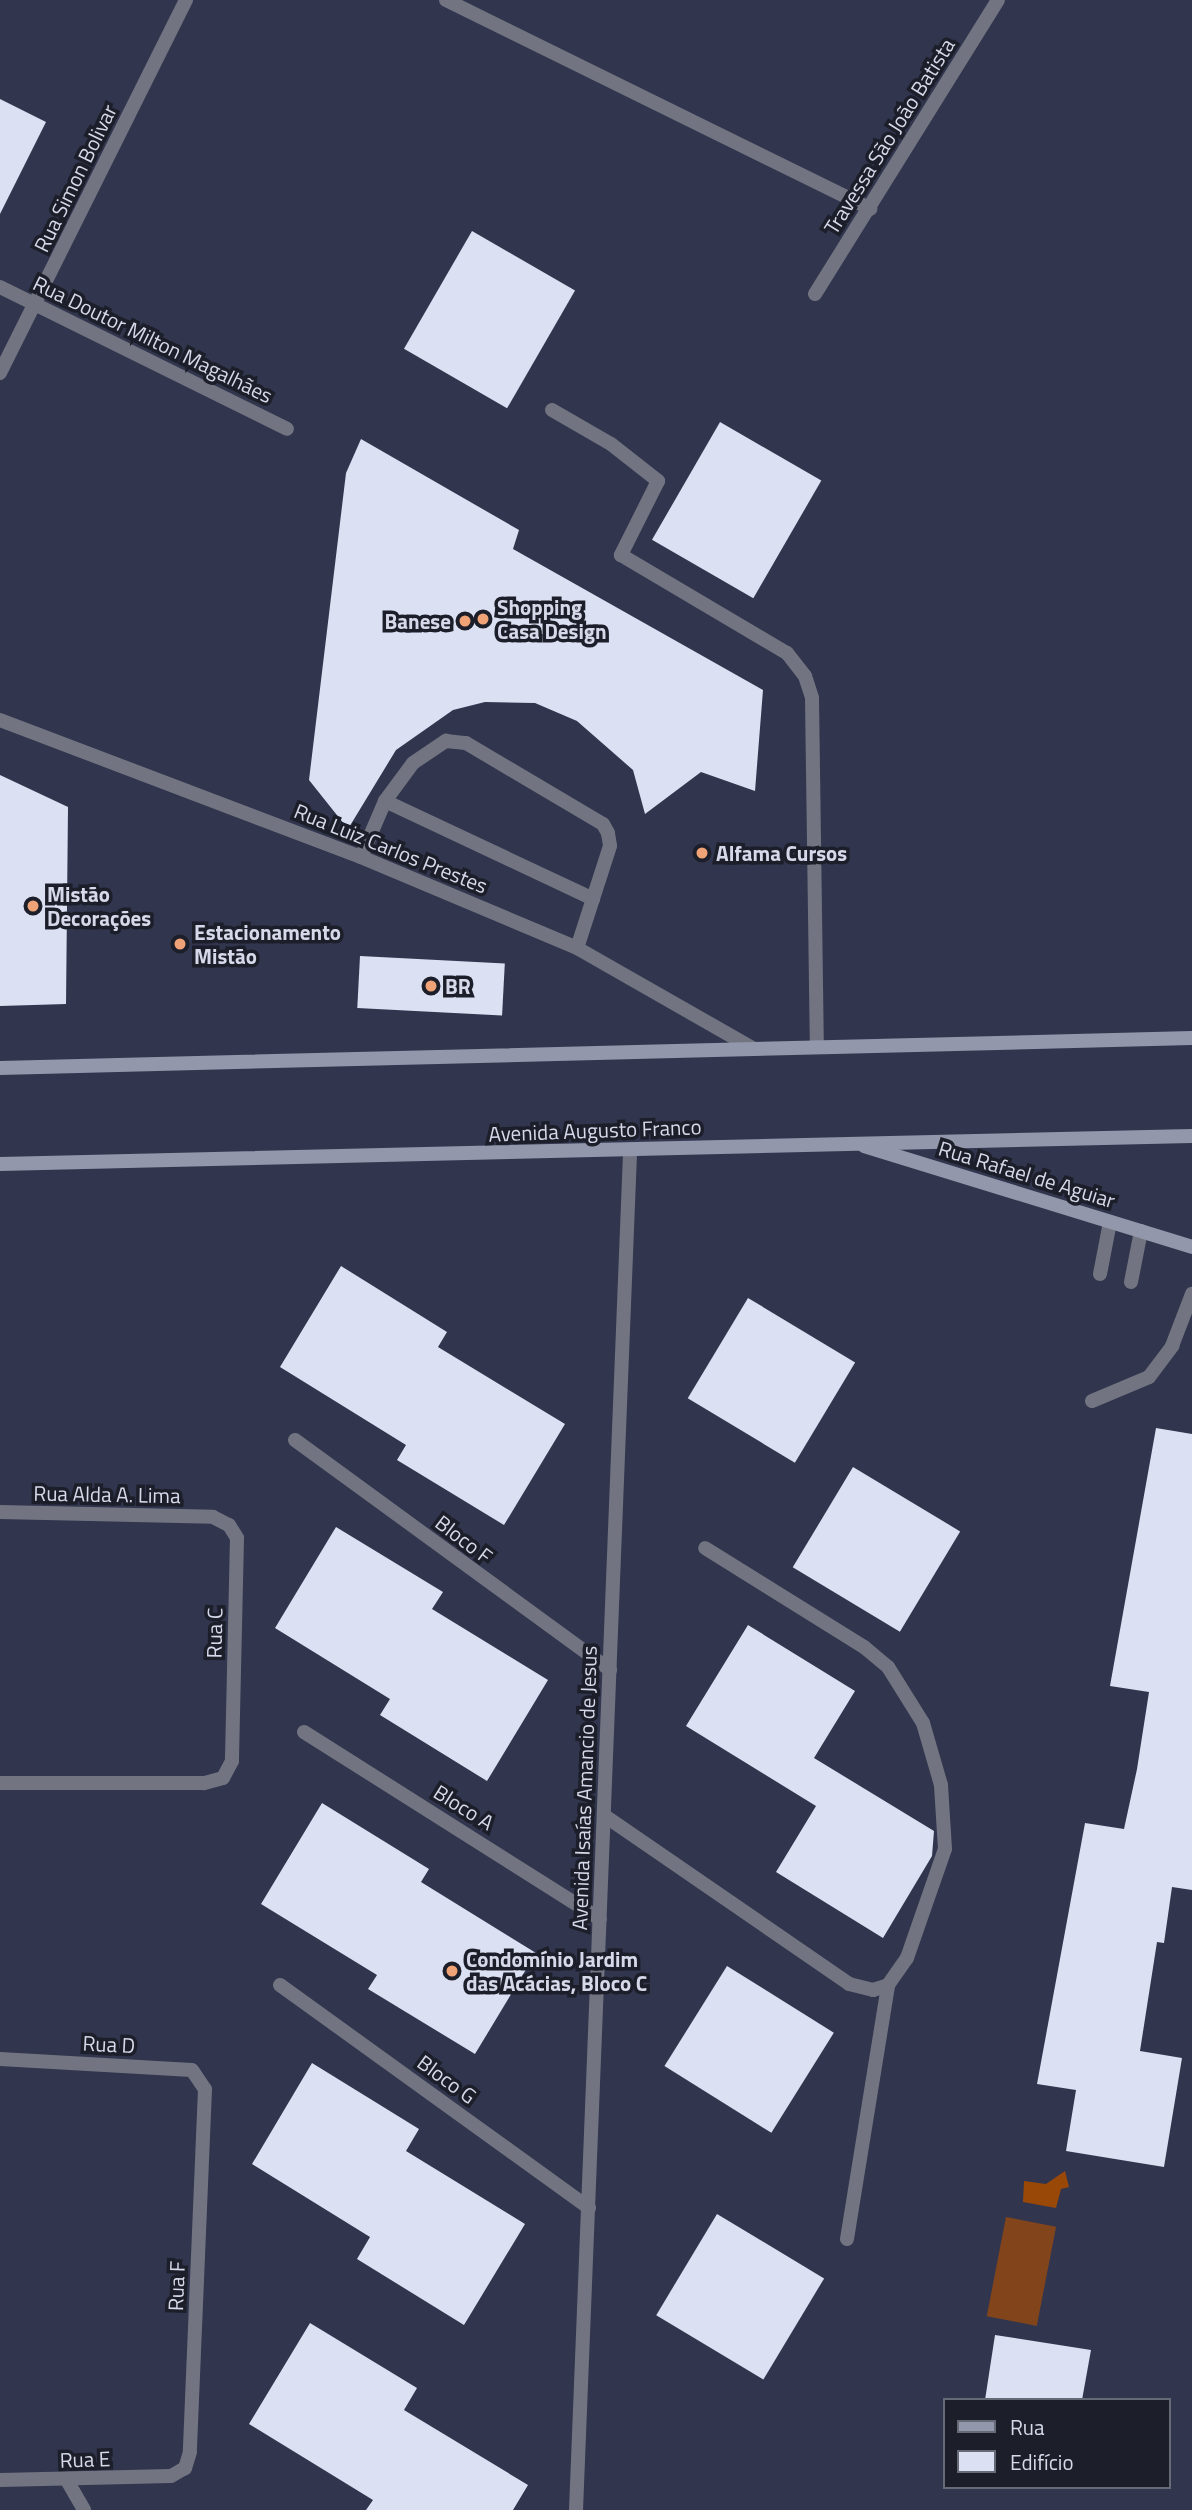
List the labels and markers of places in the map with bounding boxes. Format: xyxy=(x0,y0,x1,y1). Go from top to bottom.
place label: Shopping Casa Design xyxy=(497,594,607,644)
place label: Banese xyxy=(385,608,451,634)
marker: Shopping Casa Design xyxy=(475,611,491,627)
marker: Banese xyxy=(457,613,473,629)
place label: Alfama Cursos xyxy=(716,840,847,866)
marker: Alfama Cursos xyxy=(694,845,710,861)
place label: Mistão Decorações xyxy=(47,881,151,931)
marker: Mistão Decorações xyxy=(25,898,41,914)
place label: Estacionamento Mistão xyxy=(194,919,341,969)
marker: Estacionamento Mistão xyxy=(172,936,188,952)
place label: BR xyxy=(445,973,471,999)
marker: BR xyxy=(423,978,439,994)
place label: Condomínio Jardim das Acácias, Bloco C xyxy=(466,1946,647,1996)
marker: Condomínio Jardim das Acácias, Bloco C xyxy=(444,1963,460,1979)

